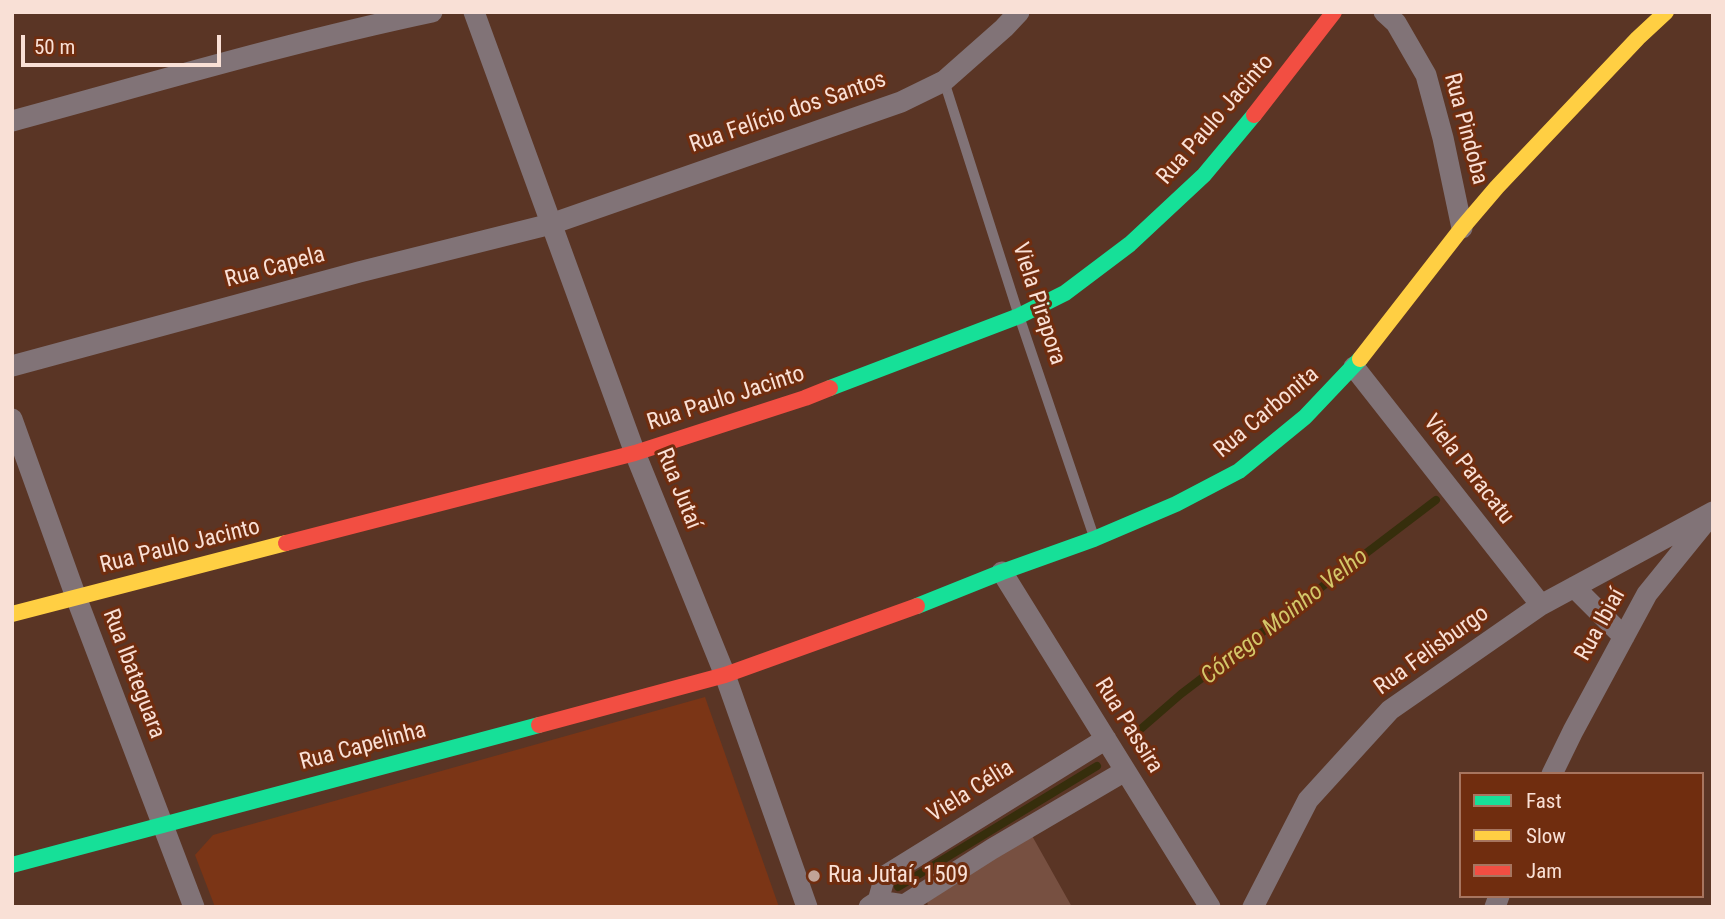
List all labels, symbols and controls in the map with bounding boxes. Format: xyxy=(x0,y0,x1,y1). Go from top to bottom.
scale bar xyxy=(24,21,224,65)
text: 50 m xyxy=(34,35,75,59)
street label: Rua Paulo Jacinto xyxy=(1152,49,1280,191)
street label: Rua Felício dos Santos xyxy=(686,66,890,160)
street label: Rua Pindoba xyxy=(1437,70,1493,188)
street label: Viela Pirapora xyxy=(1005,240,1071,368)
street label: Rua Capela xyxy=(222,241,328,295)
street label: Rua Paulo Jacinto xyxy=(644,361,808,437)
street label: Rua Carbonita xyxy=(1209,361,1325,465)
street label: Viela Paracatu xyxy=(1417,410,1519,530)
street label: Rua Jutaí xyxy=(649,444,707,534)
street label: Rua Paulo Jacinto xyxy=(97,514,263,580)
water label: Córrego Moinho Velho xyxy=(1196,543,1374,691)
street label: Rua Ibiaí xyxy=(1570,584,1632,666)
street label: Rua Felisburgo xyxy=(1370,600,1494,702)
street label: Rua Ibateguara xyxy=(96,605,170,743)
street label: Rua Passira xyxy=(1088,673,1168,779)
street label: Rua Capelinha xyxy=(297,717,429,777)
street label: Viela Célia xyxy=(923,755,1019,829)
legend xyxy=(1459,772,1704,898)
text: Fast xyxy=(1526,789,1562,813)
text: Slow xyxy=(1526,824,1566,848)
text: Jam xyxy=(1526,859,1562,883)
place label: Rua Jutaí, 1509 xyxy=(828,862,968,890)
marker: Rua Jutaí, 1509 xyxy=(806,868,822,884)

